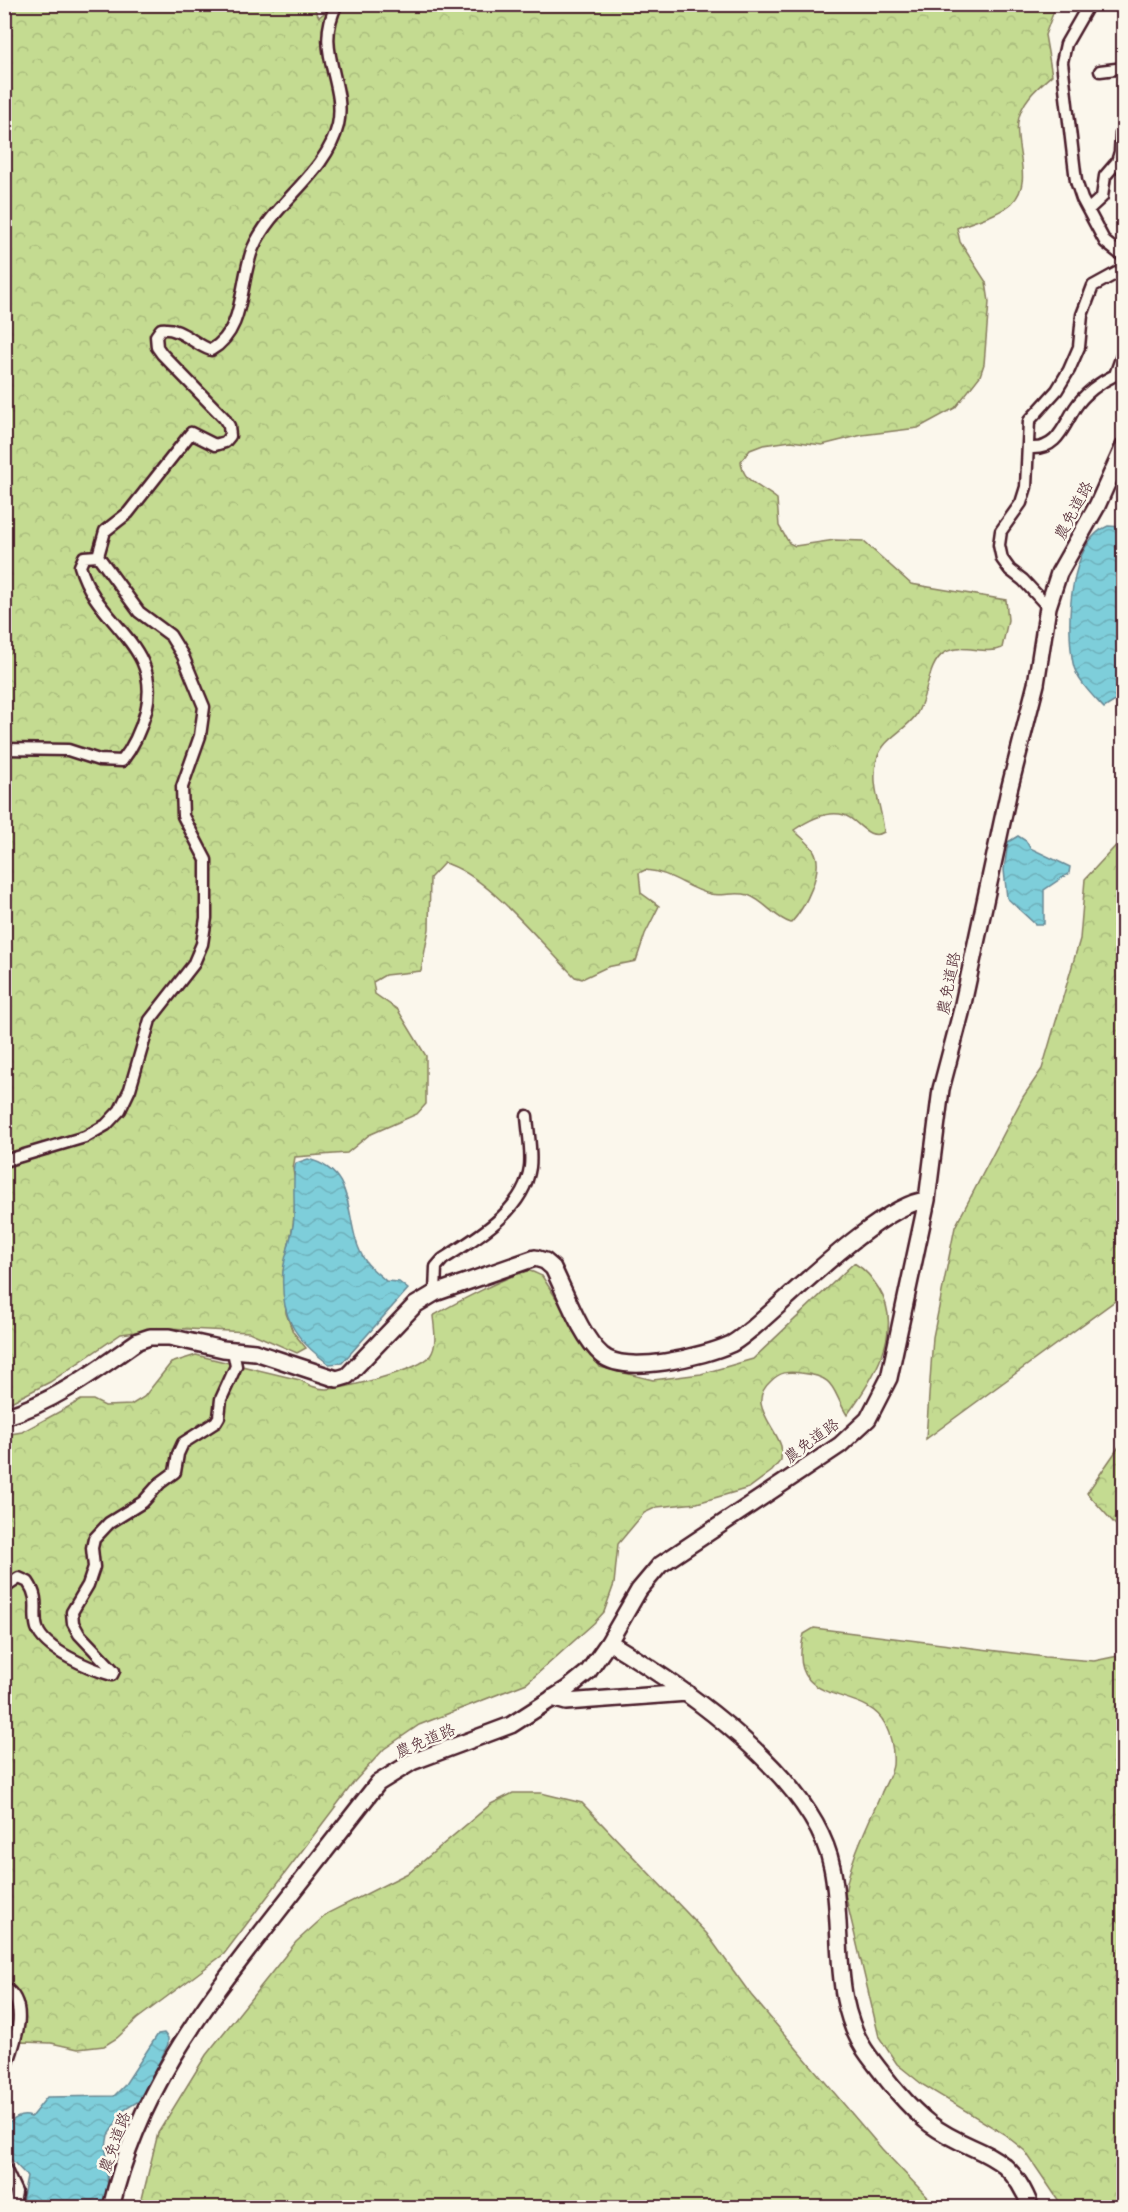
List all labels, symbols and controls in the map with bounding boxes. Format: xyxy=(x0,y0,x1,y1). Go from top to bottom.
street label: 農免道路 xyxy=(1048,477,1098,543)
street label: 農免道路 xyxy=(931,949,965,1017)
street label: 農免道路 xyxy=(779,1412,843,1468)
street label: 農免道路 xyxy=(391,1717,459,1763)
street label: 農免道路 xyxy=(93,2108,135,2176)

